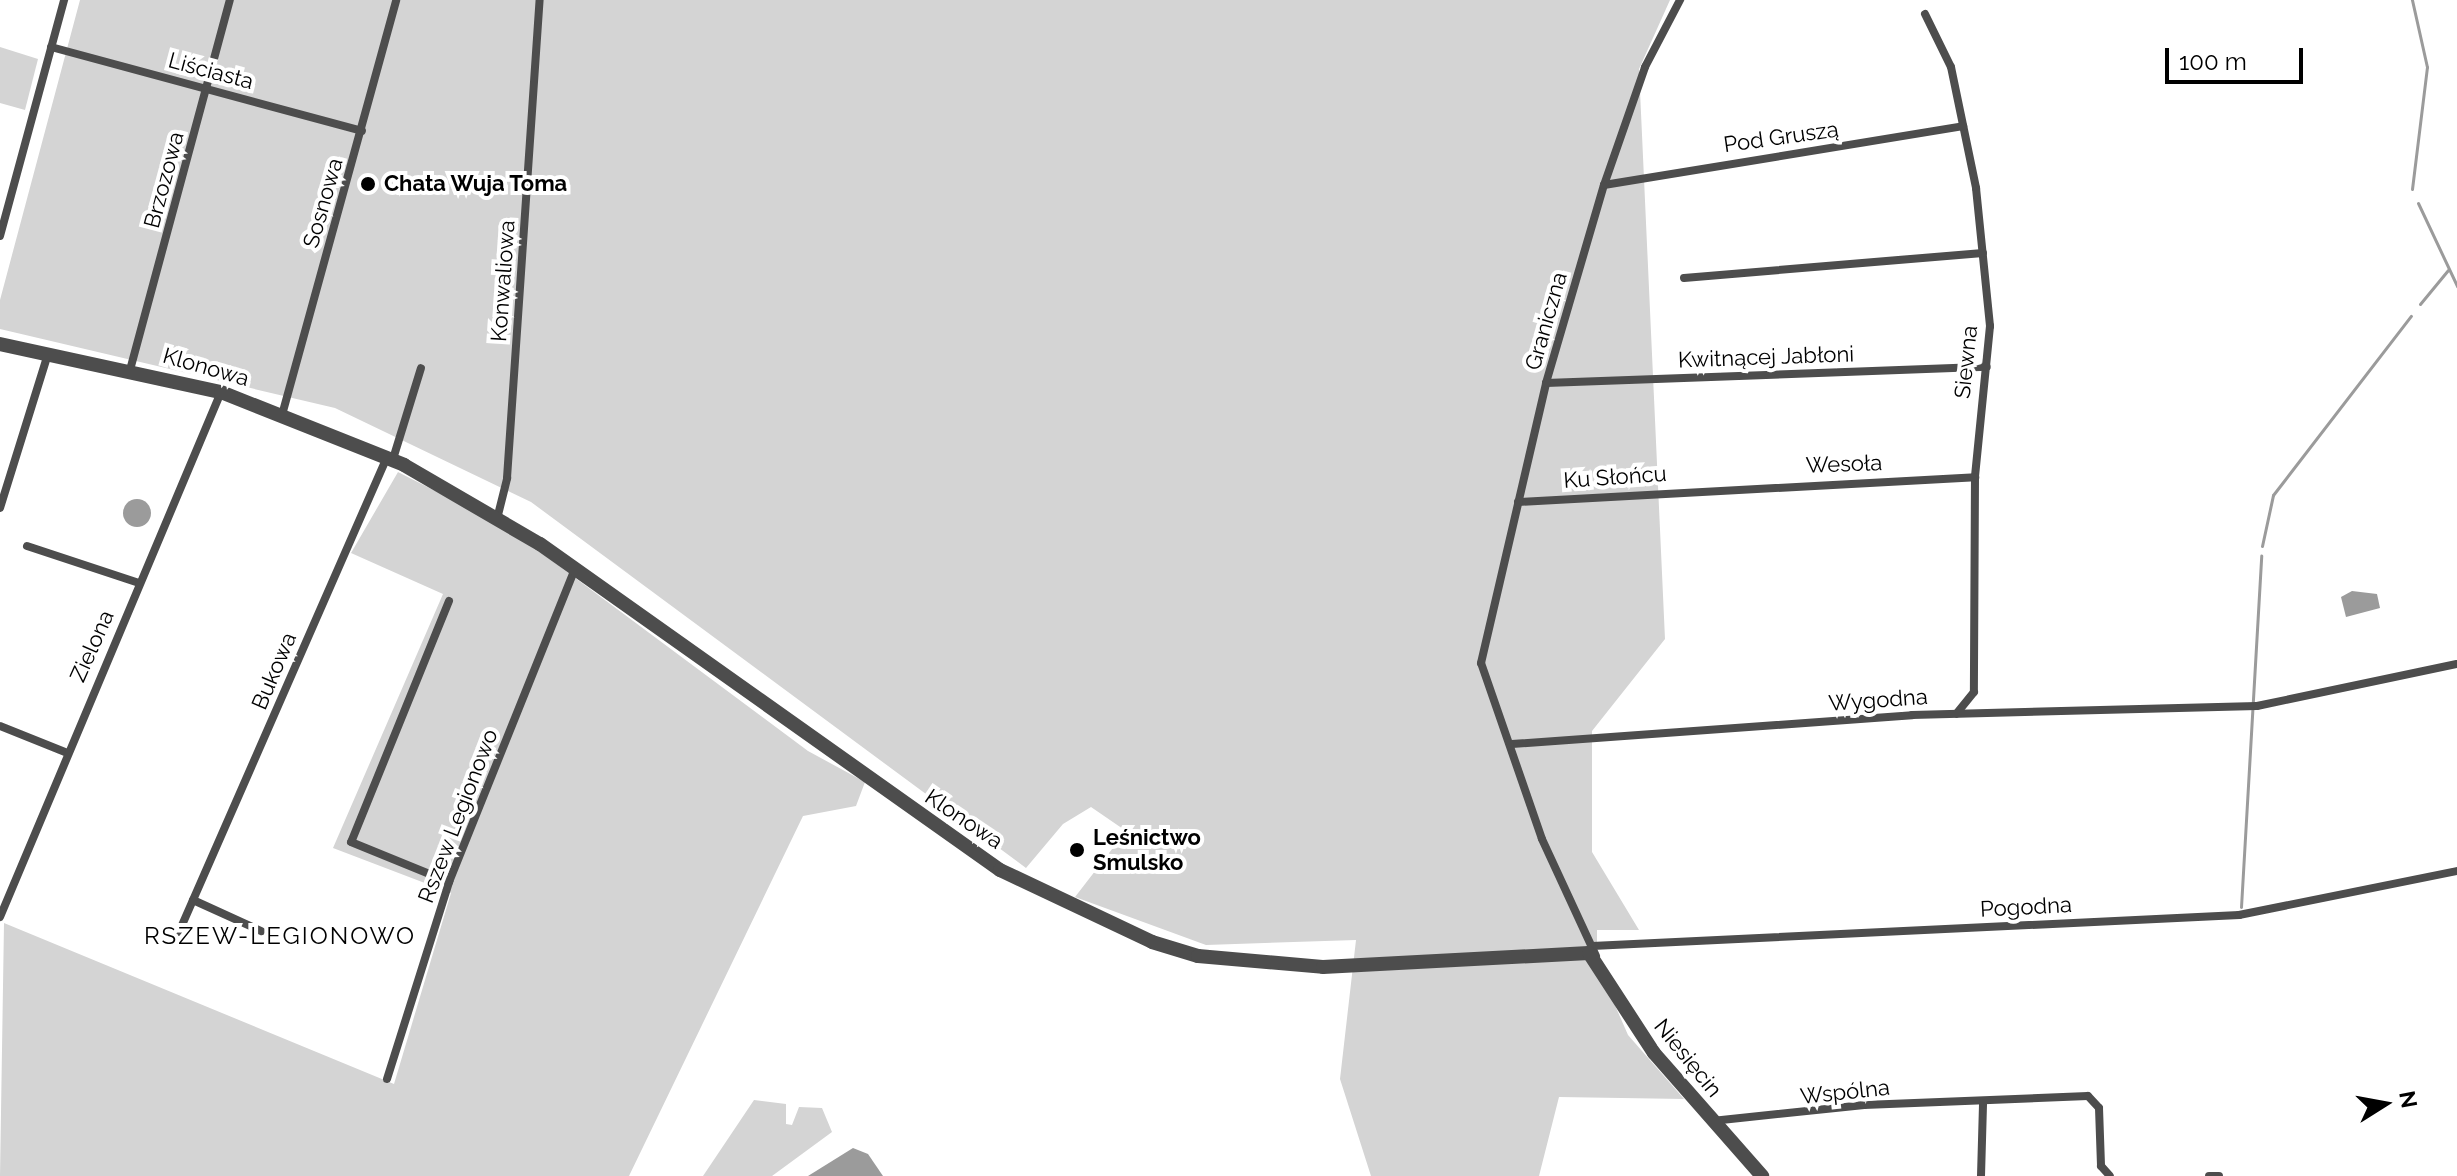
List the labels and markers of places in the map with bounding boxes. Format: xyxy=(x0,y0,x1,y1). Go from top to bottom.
place label: Chata Wuja Toma xyxy=(384,171,569,197)
marker: Chata Wuja Toma xyxy=(359,175,377,193)
place label: Leśnictwo Smulsko xyxy=(1093,824,1201,876)
marker: Leśnictwo Smulsko xyxy=(1068,841,1086,859)

